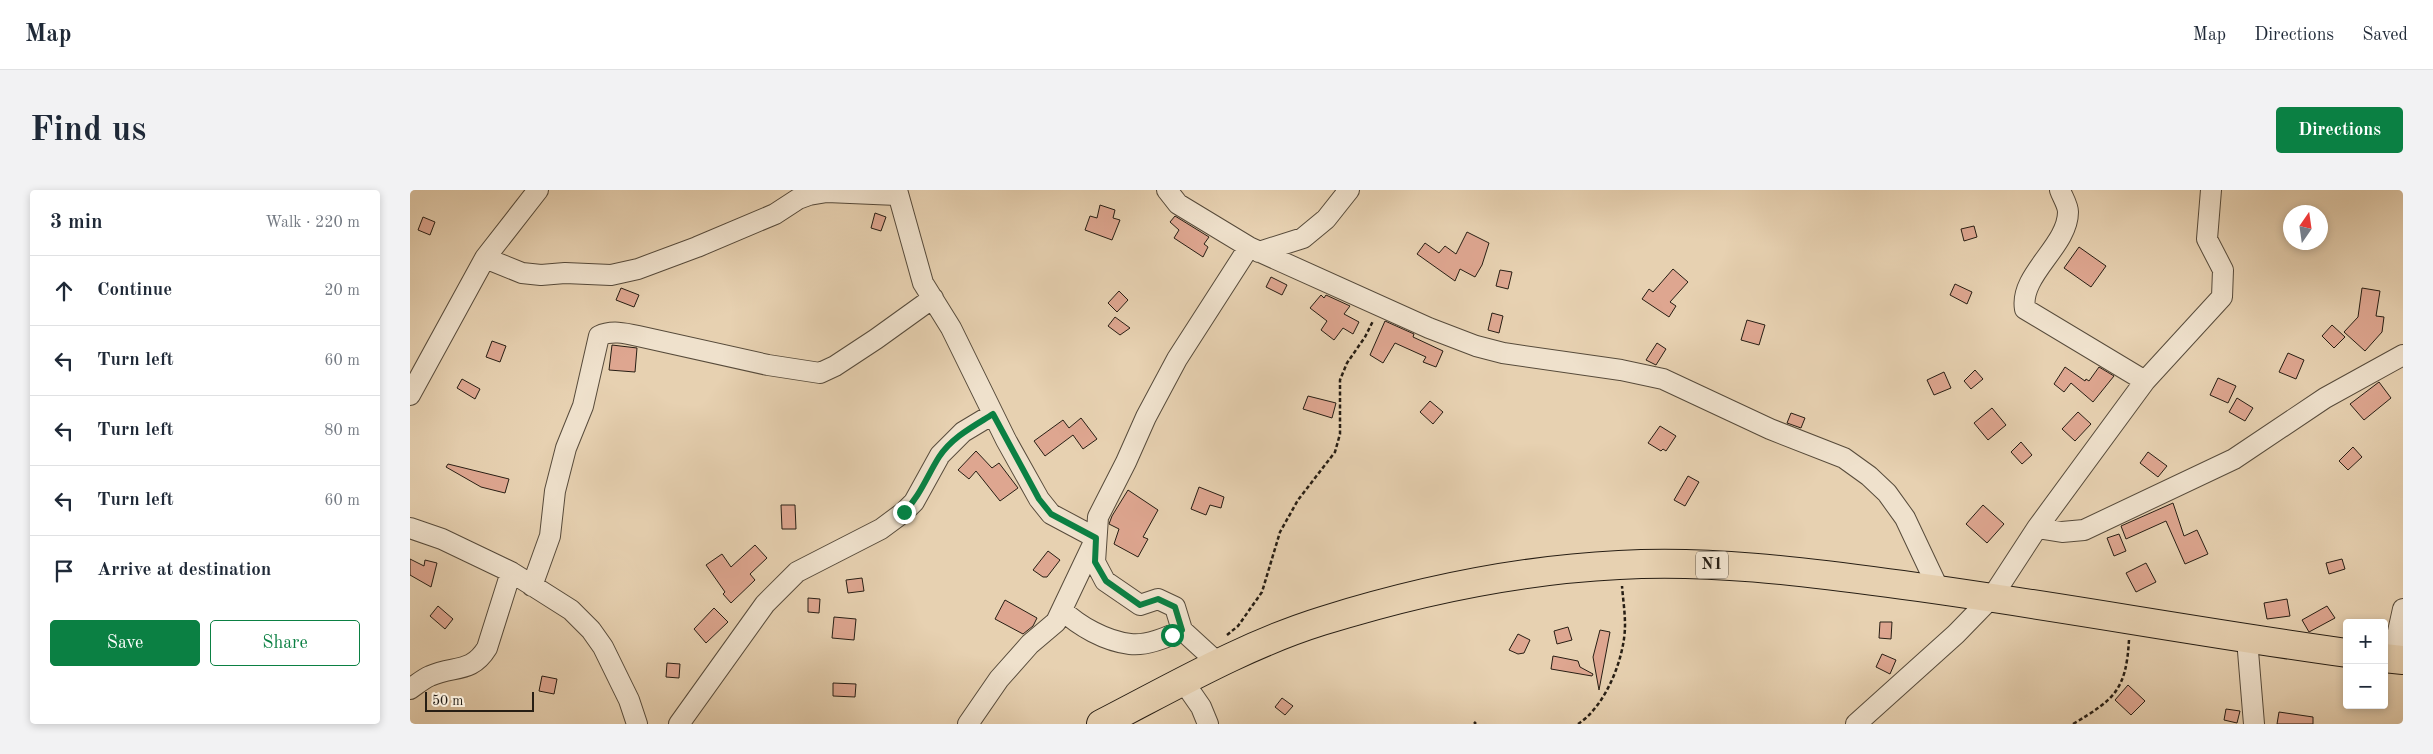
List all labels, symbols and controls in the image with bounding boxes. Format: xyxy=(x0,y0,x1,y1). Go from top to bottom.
text: Map xyxy=(25,23,72,47)
text: Map xyxy=(2193,26,2226,44)
text: Directions xyxy=(2254,26,2334,44)
text: Saved xyxy=(2362,26,2408,44)
button: Directions xyxy=(2276,107,2403,153)
text: Find us xyxy=(30,113,146,148)
north arrow xyxy=(2283,205,2328,250)
text: 3 min xyxy=(50,212,103,233)
text: Walk · 220 m xyxy=(265,215,360,231)
icon: ahead xyxy=(50,277,78,305)
text: Continue xyxy=(97,281,172,300)
text: 20 m xyxy=(324,283,360,299)
icon: left xyxy=(50,347,78,375)
text: Turn left xyxy=(97,351,174,370)
text: 60 m xyxy=(324,353,360,369)
icon: left xyxy=(50,417,78,445)
text: Turn left xyxy=(97,421,174,440)
text: 80 m xyxy=(324,423,360,439)
icon: left xyxy=(50,487,78,515)
text: Turn left xyxy=(97,491,174,510)
text: 60 m xyxy=(324,493,360,509)
route end xyxy=(893,501,916,524)
road number: N1 xyxy=(1696,552,1728,578)
icon: arrive xyxy=(50,557,78,585)
text: Arrive at destination xyxy=(97,561,271,580)
map controls xyxy=(2343,619,2388,709)
button: + xyxy=(2343,619,2388,664)
button: Save xyxy=(50,620,200,666)
button: Share xyxy=(210,620,360,666)
route start xyxy=(1161,624,1184,647)
button: − xyxy=(2343,664,2388,709)
scale bar xyxy=(425,689,534,712)
text: 50 m xyxy=(432,694,463,708)

